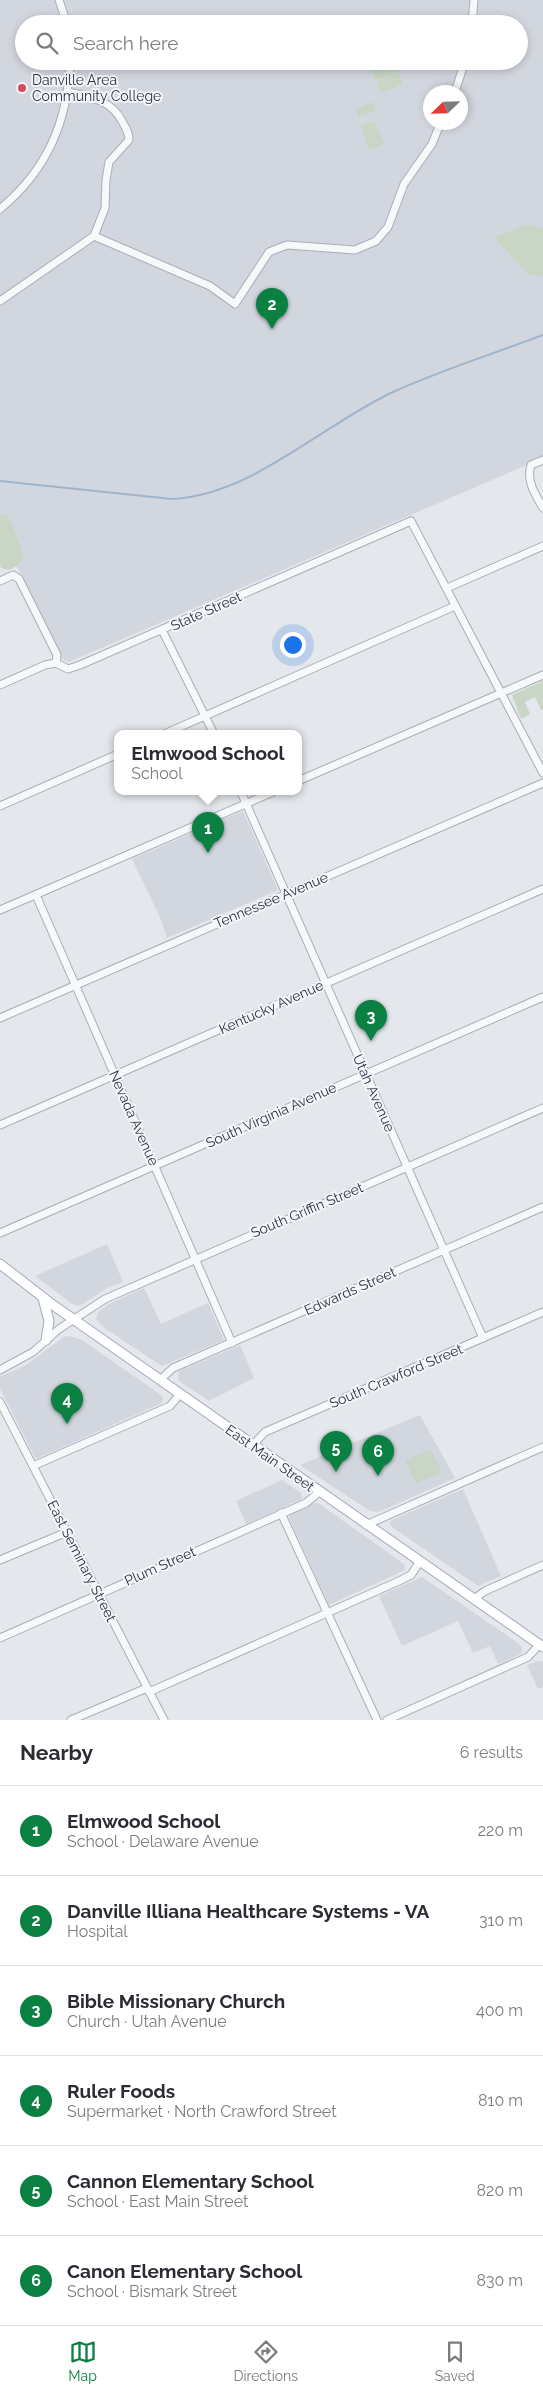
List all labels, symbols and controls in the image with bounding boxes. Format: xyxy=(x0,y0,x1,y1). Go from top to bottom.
search box xyxy=(15,15,528,70)
icon: search xyxy=(33,29,61,57)
text: Search here xyxy=(73,32,179,54)
place label: Danville Area Community College xyxy=(32,72,161,104)
marker: Danville Area Community College xyxy=(16,82,28,94)
north arrow xyxy=(423,85,468,130)
pin: 2 xyxy=(256,288,288,329)
street label: State Street xyxy=(168,588,244,634)
your location xyxy=(280,632,306,658)
popup xyxy=(114,730,302,795)
text: Elmwood School xyxy=(131,742,285,764)
text: School xyxy=(131,764,183,783)
pin: 1 xyxy=(192,812,224,853)
street label: Tennessee Avenue xyxy=(212,869,330,931)
street label: Kentucky Avenue xyxy=(216,977,326,1037)
pin: 3 xyxy=(355,1000,387,1041)
street label: Utah Avenue xyxy=(350,1052,398,1134)
street label: Nevada Avenue xyxy=(106,1068,162,1168)
street label: South Virginia Avenue xyxy=(203,1079,339,1151)
street label: South Griffin Street xyxy=(248,1179,366,1241)
street label: Edwards Street xyxy=(302,1264,398,1318)
street label: South Crawford Street xyxy=(327,1341,465,1411)
pin: 4 xyxy=(51,1383,83,1424)
street label: East Main Street xyxy=(223,1421,318,1495)
pin: 5 xyxy=(320,1431,352,1472)
pin: 6 xyxy=(362,1435,394,1476)
street label: East Seminary Street xyxy=(44,1498,120,1625)
street label: Plum Street xyxy=(122,1543,198,1589)
text: Nearby xyxy=(20,1740,93,1765)
text: 6 results xyxy=(460,1743,523,1762)
text: Elmwood School xyxy=(67,1810,220,1832)
text: 1 xyxy=(32,1821,40,1840)
text: 220 m xyxy=(478,1821,523,1840)
text: School · Delaware Avenue xyxy=(67,1832,259,1851)
text: Danville Illiana Healthcare Systems - VA xyxy=(67,1900,429,1922)
text: 2 xyxy=(31,1911,41,1930)
text: 310 m xyxy=(479,1911,523,1930)
text: Hospital xyxy=(67,1922,128,1941)
text: Bible Missionary Church xyxy=(67,1990,285,2012)
text: 3 xyxy=(32,2001,40,2020)
text: 400 m xyxy=(476,2001,523,2020)
text: Church · Utah Avenue xyxy=(67,2012,227,2031)
text: Ruler Foods xyxy=(67,2080,175,2102)
text: 4 xyxy=(31,2091,41,2110)
text: 810 m xyxy=(478,2091,523,2110)
text: Supermarket · North Crawford Street xyxy=(67,2102,337,2121)
text: Cannon Elementary School xyxy=(67,2170,314,2192)
text: 5 xyxy=(32,2181,40,2200)
text: 820 m xyxy=(477,2181,523,2200)
text: School · East Main Street xyxy=(67,2192,248,2211)
text: Canon Elementary School xyxy=(67,2260,302,2282)
text: 6 xyxy=(31,2271,41,2290)
text: 830 m xyxy=(476,2271,523,2290)
text: School · Bismark Street xyxy=(67,2282,237,2301)
tab: Map xyxy=(68,2338,97,2384)
tab: Directions xyxy=(233,2338,298,2384)
tab: Saved xyxy=(435,2338,475,2384)

